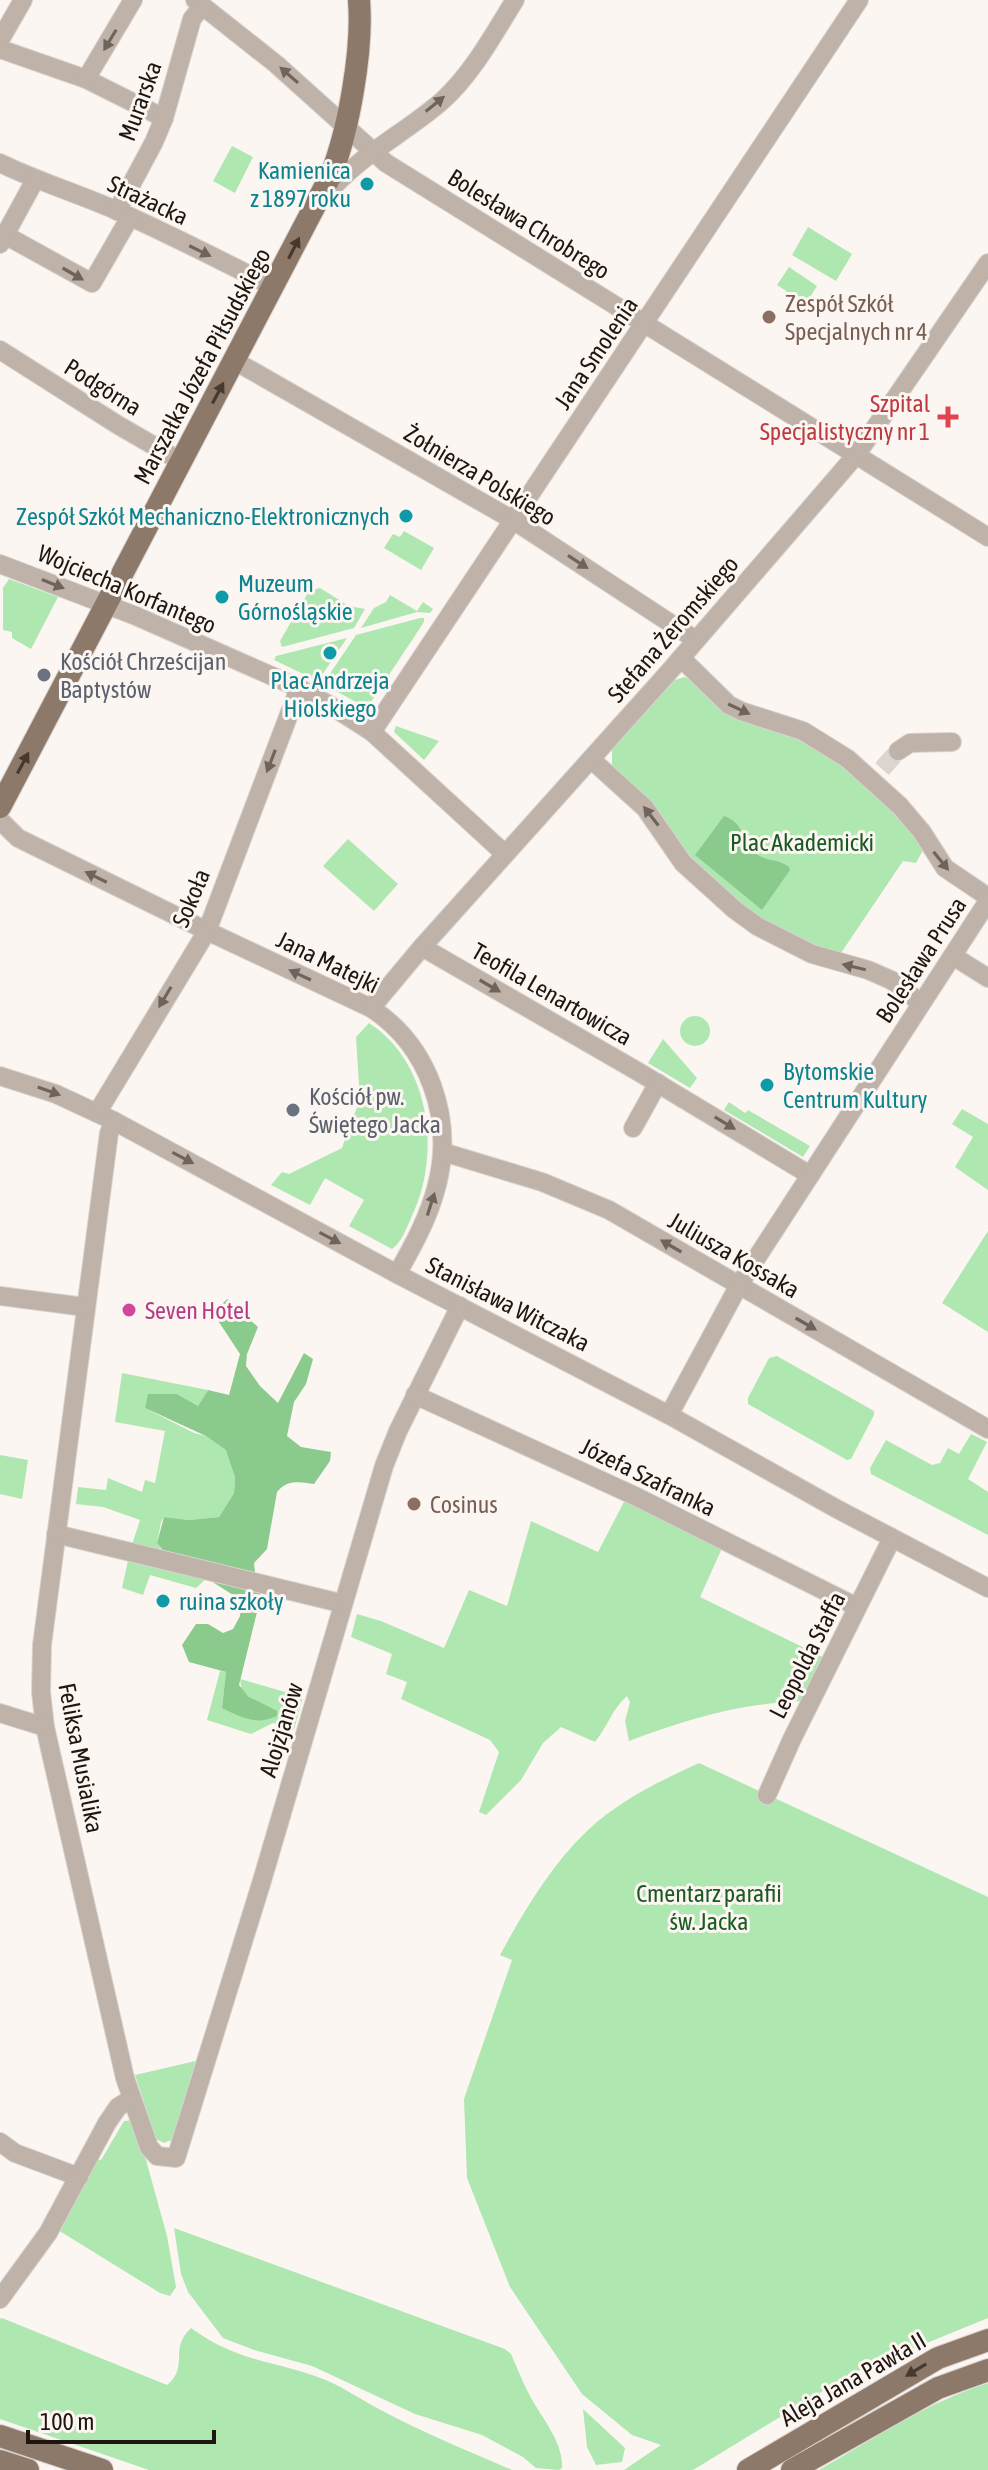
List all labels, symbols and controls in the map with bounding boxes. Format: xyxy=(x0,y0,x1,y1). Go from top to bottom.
one-way arrow xyxy=(103,29,117,51)
street label: Murarska xyxy=(113,58,167,144)
one-way arrow xyxy=(279,67,299,84)
one-way arrow xyxy=(425,97,445,113)
place label: Kamienica z 1897 roku xyxy=(250,157,351,212)
street label: Bolesława Chrobrego xyxy=(443,163,615,285)
street label: Strażacka xyxy=(104,170,192,230)
marker: Kamienica z 1897 roku xyxy=(358,175,376,193)
one-way arrow xyxy=(287,237,300,260)
street label: Marszałka Józefa Piłsudskiego xyxy=(128,243,276,489)
one-way arrow xyxy=(189,245,212,258)
one-way arrow xyxy=(61,267,84,281)
place label: Zespół Szkół Specjalnych nr 4 xyxy=(785,290,928,345)
street label: Jana Smolenia xyxy=(549,292,643,414)
marker: Zespół Szkół Specjalnych nr 4 xyxy=(760,308,778,326)
street label: Podgórna xyxy=(60,353,146,421)
one-way arrow xyxy=(211,381,224,404)
place label: Szpital Specjalistyczny nr 1 xyxy=(760,390,931,445)
marker: Szpital Specjalistyczny nr 1 xyxy=(937,406,959,428)
street label: Żołnierza Polskiego xyxy=(399,419,561,531)
place label: Zespół Szkół Mechaniczno-Elektronicznych xyxy=(16,503,390,530)
marker: Zespół Szkół Mechaniczno-Elektronicznych xyxy=(397,507,415,525)
street label: Wojciecha Korfantego xyxy=(34,539,220,639)
street label: Stefana Żeromskiego xyxy=(602,550,744,708)
one-way arrow xyxy=(568,555,589,570)
place label: Muzeum Górnośląskie xyxy=(238,570,353,625)
one-way arrow xyxy=(41,577,65,590)
marker: Muzeum Górnośląskie xyxy=(213,588,231,606)
marker: Plac Andrzeja Hiolskiego xyxy=(321,644,339,662)
place label: Kościół Chrześcijan Baptystów xyxy=(60,648,226,703)
marker: Kościół Chrześcijan Baptystów xyxy=(35,666,53,684)
place label: Plac Andrzeja Hiolskiego xyxy=(270,667,390,722)
one-way arrow xyxy=(728,702,751,716)
one-way arrow xyxy=(264,749,277,773)
one-way arrow xyxy=(16,751,29,774)
one-way arrow xyxy=(643,806,659,826)
park label: Plac Akademicki xyxy=(730,829,874,856)
one-way arrow xyxy=(932,851,949,871)
street label: Sokoła xyxy=(167,865,215,931)
one-way arrow xyxy=(85,870,108,884)
street label: Bolesława Prusa xyxy=(870,892,972,1028)
street label: Jana Matejki xyxy=(272,926,384,998)
street label: Teofila Lenartowicza xyxy=(467,937,637,1051)
one-way arrow xyxy=(841,960,866,973)
one-way arrow xyxy=(288,968,312,982)
one-way arrow xyxy=(479,978,501,992)
one-way arrow xyxy=(159,986,173,1008)
place label: Bytomskie Centrum Kultury xyxy=(783,1058,928,1113)
marker: Bytomskie Centrum Kultury xyxy=(758,1076,776,1094)
place label: Kościół pw. Świętego Jacka xyxy=(309,1083,441,1138)
one-way arrow xyxy=(38,1086,62,1098)
marker: Kościół pw. Świętego Jacka xyxy=(284,1101,302,1119)
one-way arrow xyxy=(714,1116,736,1130)
one-way arrow xyxy=(172,1151,194,1165)
one-way arrow xyxy=(425,1192,438,1216)
street label: Juliusza Kossaka xyxy=(664,1207,804,1303)
one-way arrow xyxy=(319,1230,341,1244)
one-way arrow xyxy=(660,1240,682,1254)
street label: Stanisława Witczaka xyxy=(422,1251,594,1357)
place label: Seven Hotel xyxy=(145,1297,251,1324)
marker: Seven Hotel xyxy=(120,1301,138,1319)
one-way arrow xyxy=(795,1317,817,1331)
street label: Józefa Szafranka xyxy=(576,1433,720,1521)
place label: Cosinus xyxy=(430,1491,498,1518)
marker: Cosinus xyxy=(405,1495,423,1513)
street label: Leopolda Staffa xyxy=(764,1587,850,1723)
place label: ruina szkoły xyxy=(179,1588,284,1615)
marker: ruina szkoły xyxy=(154,1592,172,1610)
street label: Alojzjanów xyxy=(254,1680,308,1780)
street label: Feliksa Musialika xyxy=(53,1681,109,1835)
park label: Cmentarz parafii św. Jacka xyxy=(636,1880,782,1935)
street label: Aleja Jana Pawła II xyxy=(775,2326,931,2432)
one-way arrow xyxy=(905,2363,928,2377)
scale bar xyxy=(28,2394,214,2444)
text: 100 m xyxy=(40,2408,94,2435)

